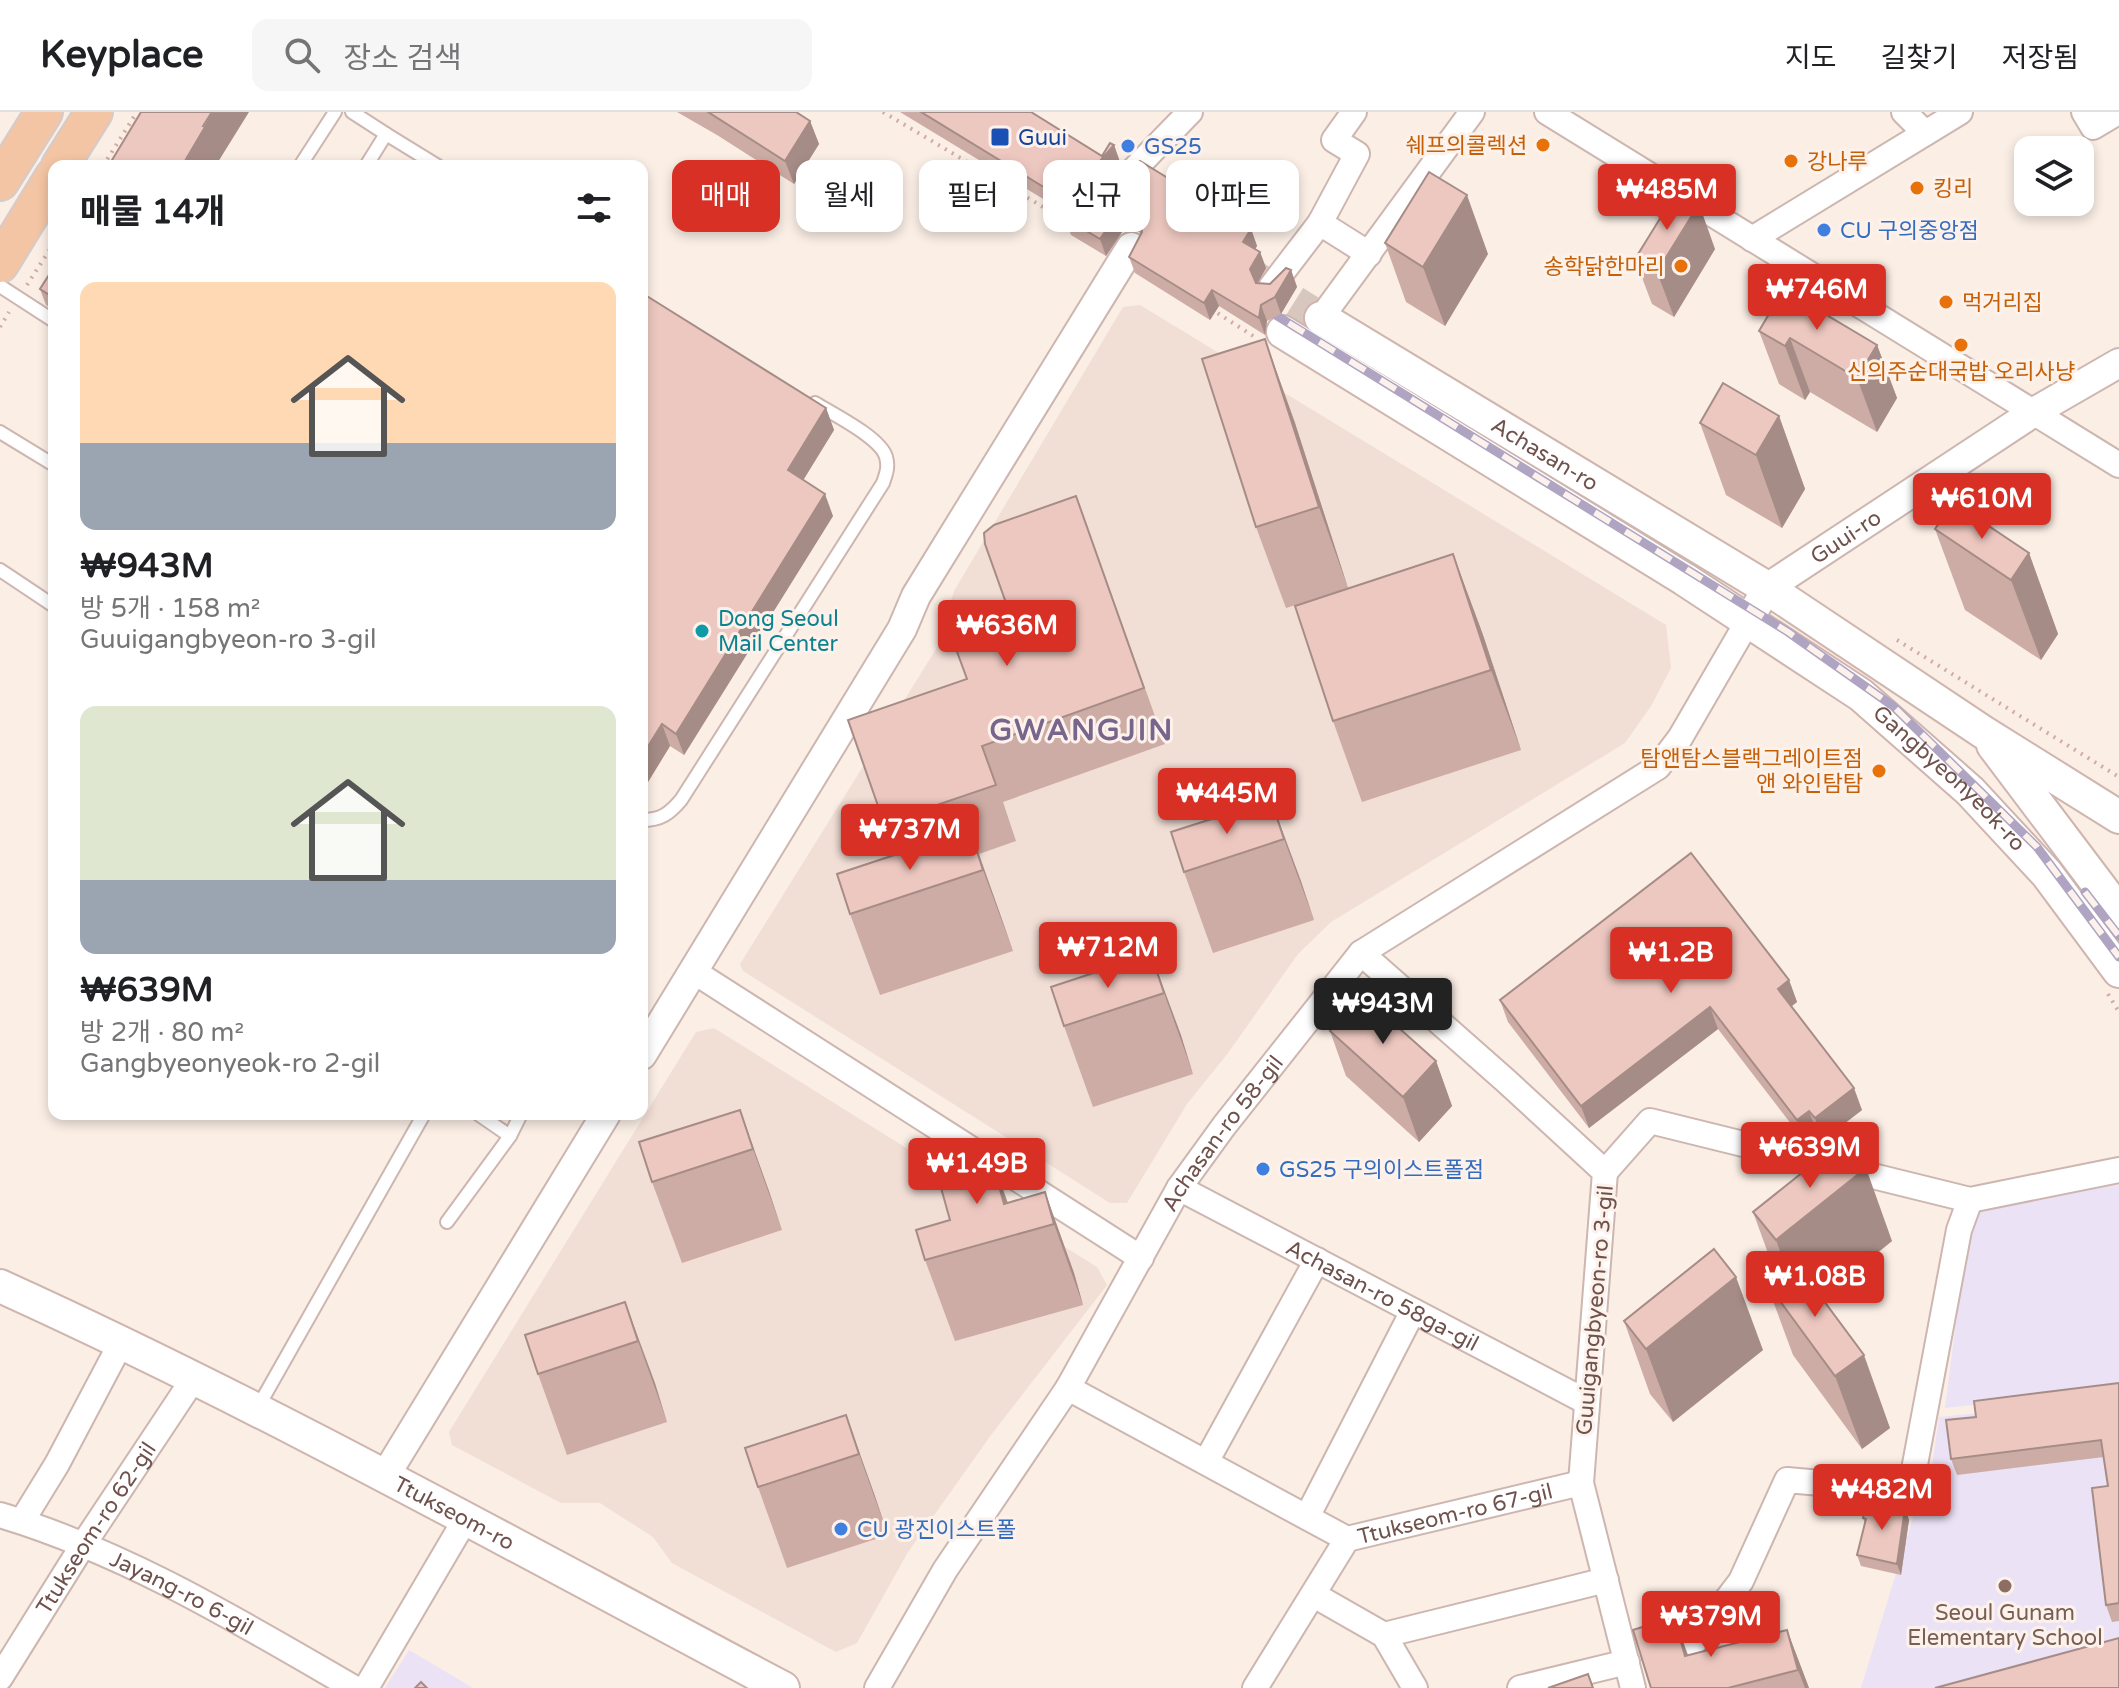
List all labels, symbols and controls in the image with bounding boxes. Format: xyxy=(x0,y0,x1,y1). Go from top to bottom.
search box xyxy=(252,19,812,91)
text: Keyplace xyxy=(40,32,204,78)
icon: search xyxy=(280,33,324,77)
text: 장소 검색 xyxy=(344,40,462,77)
text: 지도 xyxy=(1785,41,1836,75)
text: 길찾기 xyxy=(1880,41,1958,75)
text: 저장됨 xyxy=(2002,41,2079,75)
place label: Guui xyxy=(1018,125,1067,151)
marker: Guui xyxy=(989,126,1011,148)
place label: 쉐프의콜렉션 xyxy=(1406,133,1527,159)
place label: GS25 xyxy=(1144,134,1202,160)
marker: 쉐프의콜렉션 xyxy=(1534,136,1552,154)
map controls xyxy=(2014,136,2094,216)
button: layers xyxy=(2014,136,2094,216)
marker: GS25 xyxy=(1119,137,1137,155)
place label: 강나루 xyxy=(1807,149,1868,175)
marker: 강나루 xyxy=(1782,152,1800,170)
chip: 매매 xyxy=(672,160,780,232)
chip: 월세 xyxy=(796,160,903,232)
chip: 필터 xyxy=(919,160,1027,232)
chip: 신규 xyxy=(1043,160,1150,232)
chip: 아파트 xyxy=(1166,160,1299,232)
pin: ₩485M xyxy=(1611,164,1723,232)
text: ₩485M xyxy=(1616,174,1718,205)
place label: 킹리 xyxy=(1933,176,1973,202)
marker: 킹리 xyxy=(1908,179,1926,197)
icon: filters xyxy=(572,186,616,230)
text: 매물 14개 xyxy=(80,192,225,233)
place label: CU 구의중앙점 xyxy=(1840,218,1979,244)
marker: CU 구의중앙점 xyxy=(1815,221,1833,239)
place label: 송학닭한마리 xyxy=(1544,254,1665,280)
marker: 송학닭한마리 xyxy=(1672,257,1690,275)
pin: ₩746M xyxy=(1761,264,1873,332)
text: ₩746M xyxy=(1766,274,1868,305)
place label: 먹거리집 xyxy=(1962,290,2043,316)
marker: 먹거리집 xyxy=(1937,293,1955,311)
icon: home xyxy=(276,334,420,478)
marker: 신의주순대국밥 오리사냥 xyxy=(1952,336,1970,354)
place label: 신의주순대국밥 오리사냥 xyxy=(1847,359,2075,385)
street label: Achasan-ro xyxy=(1486,412,1603,497)
pin: ₩610M xyxy=(1926,473,2038,541)
text: ₩610M xyxy=(1931,483,2033,514)
street label: Guui-ro xyxy=(1806,504,1886,570)
text: ₩943M xyxy=(80,546,214,587)
text: 방 5개 · 158 m² xyxy=(80,593,260,624)
pin: ₩636M xyxy=(951,600,1063,668)
place label: Dong Seoul Mail Center xyxy=(718,606,839,657)
text: ₩636M xyxy=(956,610,1058,641)
marker: Dong Seoul Mail Center xyxy=(693,622,711,640)
text: Guuigangbyeon-ro 3-gil xyxy=(80,624,376,655)
street label: Gangbyeonyeok-ro xyxy=(1868,700,2031,857)
district label: GWANGJIN xyxy=(990,712,1174,749)
place label: 탐앤탐스블랙그레이트점 앤 와인탐탐 xyxy=(1640,746,1863,797)
icon: home xyxy=(276,758,420,902)
marker: 탐앤탐스블랙그레이트점 앤 와인탐탐 xyxy=(1870,762,1888,780)
pin: ₩445M xyxy=(1171,768,1283,836)
text: ₩445M xyxy=(1176,778,1278,809)
pin: ₩737M xyxy=(854,804,966,872)
text: ₩737M xyxy=(859,814,961,845)
pin: ₩712M xyxy=(1052,922,1164,990)
pin: ₩1.2B xyxy=(1615,927,1727,995)
text: ₩712M xyxy=(1057,932,1159,963)
text: ₩1.2B xyxy=(1628,937,1714,968)
text: ₩639M xyxy=(80,970,214,1011)
pin: ₩943M xyxy=(1327,978,1439,1046)
text: ₩943M xyxy=(1332,988,1434,1019)
text: 방 2개 · 80 m² xyxy=(80,1017,244,1048)
text: Gangbyeonyeok-ro 2-gil xyxy=(80,1048,380,1079)
street label: Achasan-ro 58-gil xyxy=(1157,1051,1289,1216)
pin: ₩639M xyxy=(1754,1122,1866,1190)
text: ₩639M xyxy=(1759,1132,1861,1163)
pin: ₩1.49B xyxy=(912,1138,1042,1206)
text: ₩1.49B xyxy=(926,1148,1028,1179)
place label: GS25 구의이스트폴점 xyxy=(1279,1157,1484,1183)
marker: GS25 구의이스트폴점 xyxy=(1254,1160,1272,1178)
street label: Guuigangbyeon-ro 3-gil xyxy=(1571,1184,1619,1436)
street label: Achasan-ro 58ga-gil xyxy=(1281,1235,1483,1357)
pin: ₩1.08B xyxy=(1750,1251,1880,1319)
text: ₩1.08B xyxy=(1764,1261,1866,1292)
street label: Ttukseom-ro 62-gil xyxy=(31,1437,162,1619)
pin: ₩482M xyxy=(1826,1464,1938,1532)
street label: Ttukseom-ro xyxy=(389,1471,519,1556)
text: ₩482M xyxy=(1831,1474,1933,1505)
street label: Ttukseom-ro 67-gil xyxy=(1355,1478,1555,1550)
place label: CU 광진이스트폴 xyxy=(857,1517,1016,1543)
marker: CU 광진이스트폴 xyxy=(832,1520,850,1538)
street label: Jayang-ro 6-gil xyxy=(106,1546,258,1641)
marker: Seoul Gunam Elementary School xyxy=(1996,1577,2014,1595)
pin: ₩379M xyxy=(1655,1591,1767,1659)
place label: Seoul Gunam Elementary School xyxy=(1907,1600,2103,1651)
text: ₩379M xyxy=(1660,1601,1762,1632)

